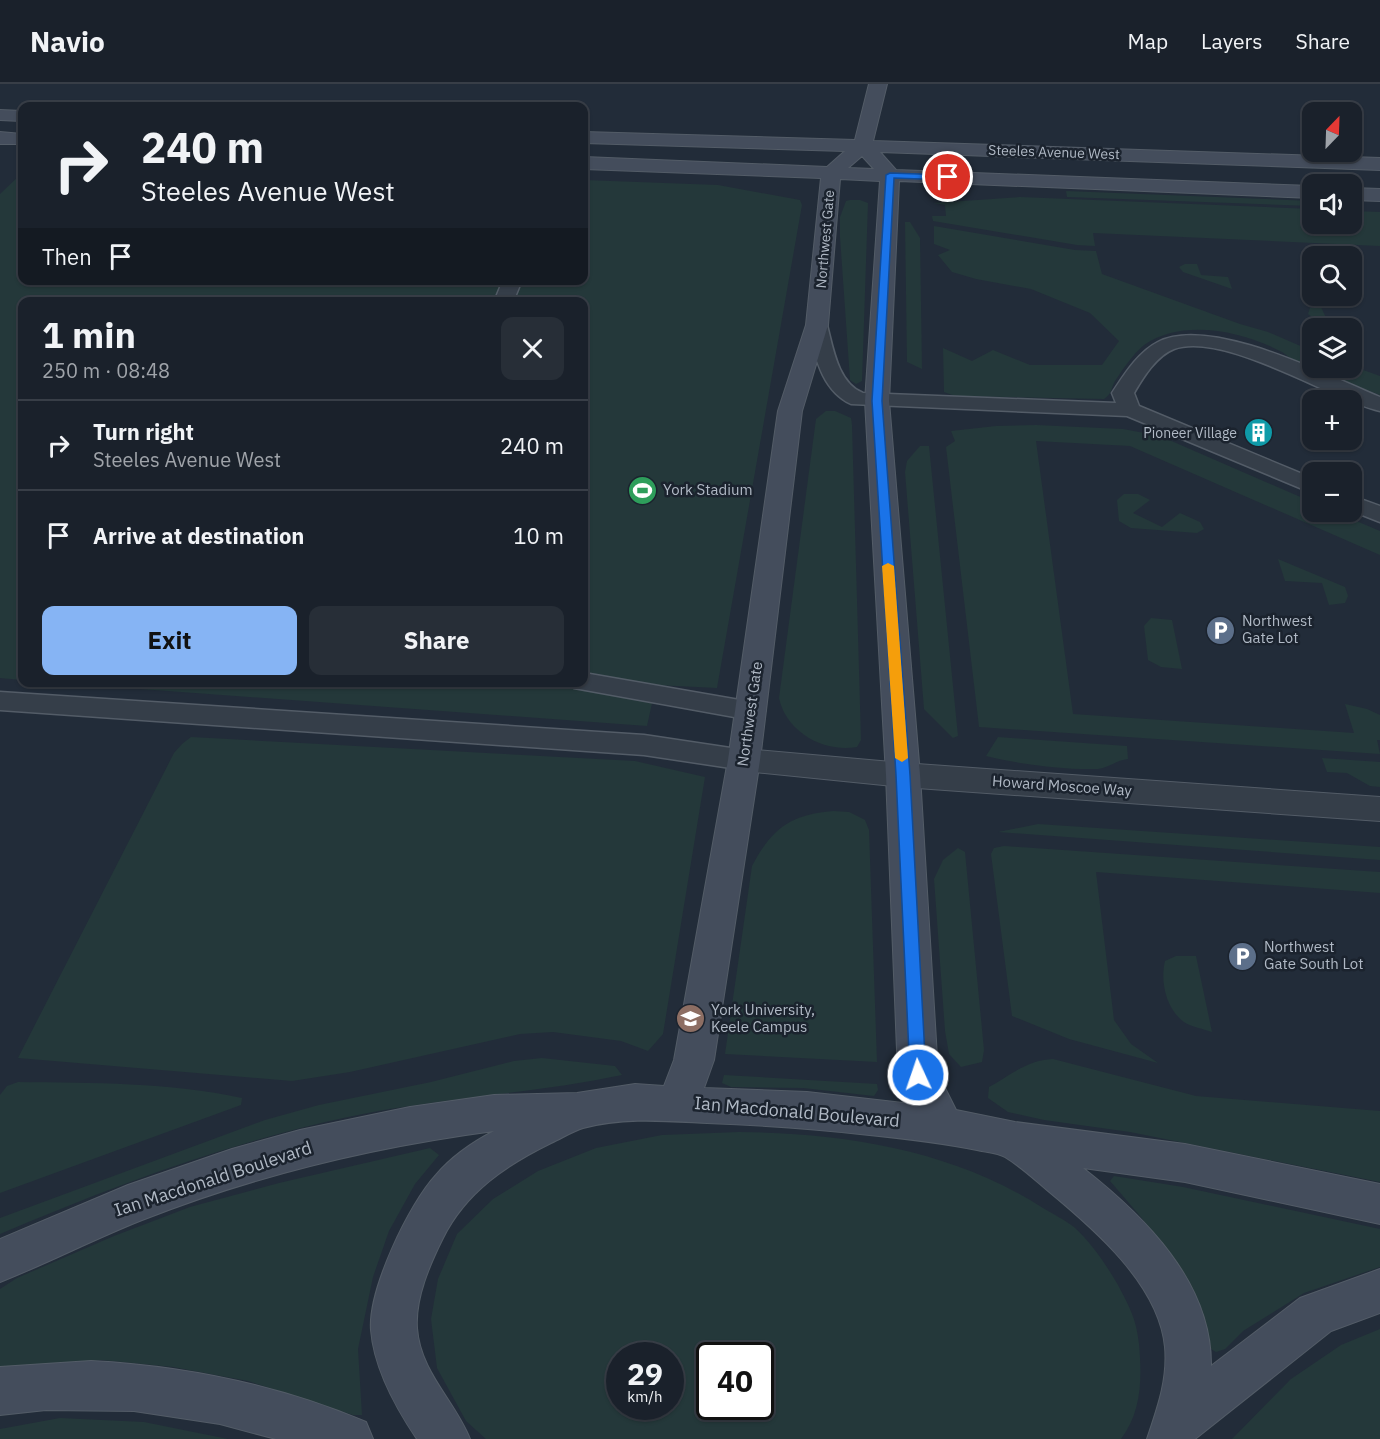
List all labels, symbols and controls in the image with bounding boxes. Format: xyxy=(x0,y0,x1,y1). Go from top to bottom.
text: Navio xyxy=(30,23,105,60)
text: Map xyxy=(1128,27,1168,55)
text: Layers xyxy=(1201,27,1263,55)
text: Share xyxy=(1296,27,1350,55)
north arrow xyxy=(1302,102,1362,162)
map controls xyxy=(1302,102,1362,522)
text: 240 m xyxy=(141,120,264,175)
icon: right xyxy=(42,126,120,204)
street label: Steeles Avenue West xyxy=(988,141,1120,163)
pin xyxy=(922,151,973,202)
icon: arrive xyxy=(931,160,964,193)
text: Steeles Avenue West xyxy=(141,173,395,208)
button: sound xyxy=(1302,174,1362,234)
street label: Northwest Gate xyxy=(812,189,838,289)
icon: arrive xyxy=(104,240,137,273)
text: Then xyxy=(42,242,92,271)
button: search xyxy=(1302,246,1362,306)
text: 1 min xyxy=(42,311,136,358)
button: close xyxy=(501,317,564,380)
button: layers xyxy=(1302,318,1362,378)
text: 250 m · 08:48 xyxy=(42,357,170,384)
button: + xyxy=(1302,390,1362,450)
text: Turn right xyxy=(93,417,194,446)
building icon: Pioneer Village xyxy=(1242,417,1274,449)
place label: Pioneer Village xyxy=(1143,424,1237,442)
icon: right xyxy=(42,429,75,462)
text: 240 m xyxy=(500,431,564,460)
text: Steeles Avenue West xyxy=(93,446,281,473)
button: − xyxy=(1302,462,1362,522)
sports icon: York Stadium xyxy=(626,474,658,506)
place label: York Stadium xyxy=(663,480,753,499)
icon: arrive xyxy=(42,519,75,552)
text: Arrive at destination xyxy=(93,521,304,550)
text: 10 m xyxy=(513,521,564,550)
button: Exit xyxy=(42,606,297,675)
button: Share xyxy=(309,606,564,675)
place label: Northwest Gate Lot xyxy=(1242,611,1312,647)
parking icon: Northwest Gate Lot xyxy=(1205,614,1237,646)
street label: Northwest Gate xyxy=(733,660,766,768)
street label: Howard Moscoe Way xyxy=(991,771,1133,800)
place label: Northwest Gate South Lot xyxy=(1264,937,1363,973)
parking icon: Northwest Gate South Lot xyxy=(1227,940,1259,972)
place label: York University, Keele Campus xyxy=(711,1000,815,1036)
school or university icon: York University, Keele Campus xyxy=(674,1003,706,1035)
position arrow xyxy=(886,1043,950,1107)
street label: Ian Macdonald Boulevard xyxy=(693,1091,901,1132)
street label: Ian Macdonald Boulevard xyxy=(111,1136,315,1221)
speed limit sign: 40 xyxy=(696,1342,774,1420)
text: 29 xyxy=(627,1354,663,1393)
text: km/h xyxy=(627,1387,663,1406)

